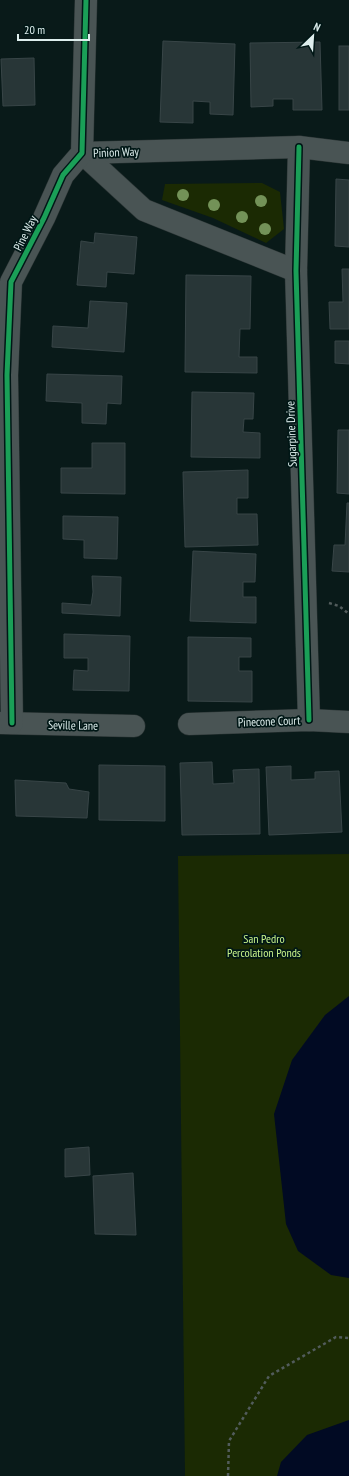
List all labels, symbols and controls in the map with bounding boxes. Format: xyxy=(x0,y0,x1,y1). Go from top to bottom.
scale bar xyxy=(18,16,89,42)
north arrow xyxy=(293,16,333,56)
text: N xyxy=(312,19,323,35)
text: 20 m xyxy=(24,22,45,37)
street label: Pinion Way xyxy=(93,144,140,160)
street label: Pine Way xyxy=(10,212,40,253)
street label: Sugarpine Drive xyxy=(282,401,300,467)
street label: Pinecone Court xyxy=(237,712,301,730)
street label: Seville Lane xyxy=(48,717,98,733)
park label: San Pedro Percolation Ponds xyxy=(227,931,301,960)

